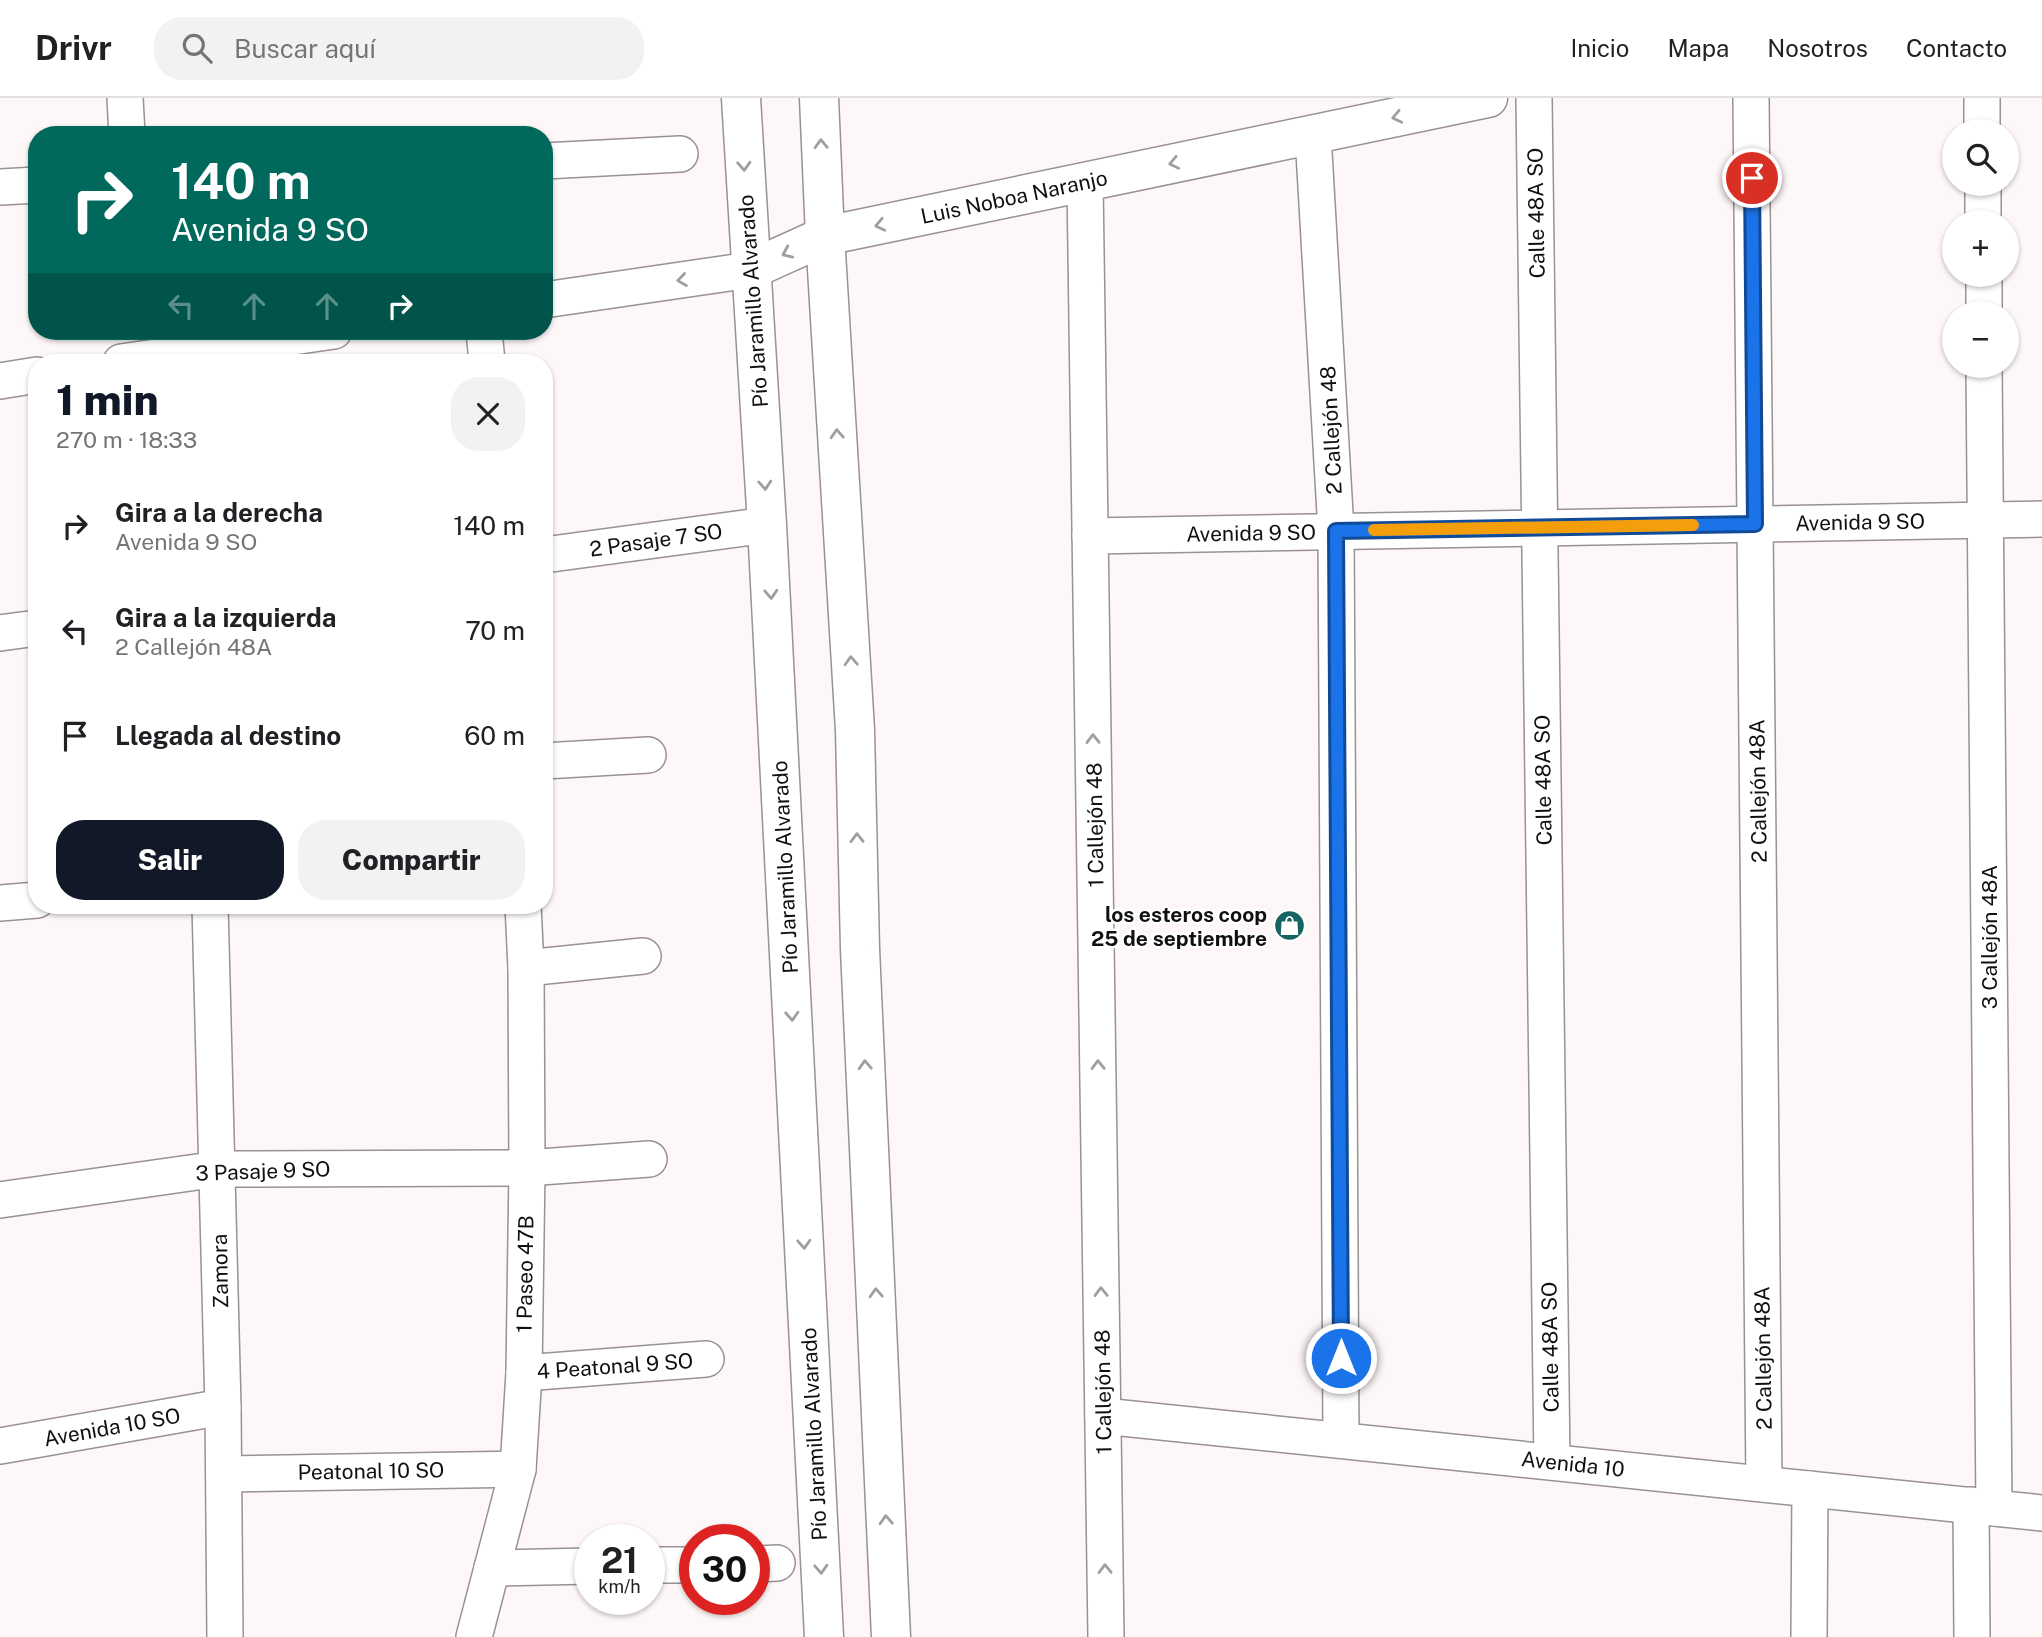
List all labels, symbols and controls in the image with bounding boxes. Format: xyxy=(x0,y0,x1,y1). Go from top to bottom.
search box xyxy=(154,17,644,80)
text: Drivr xyxy=(35,29,112,67)
icon: search xyxy=(178,29,216,67)
text: Buscar aquí xyxy=(234,33,376,64)
text: Inicio xyxy=(1570,34,1629,62)
text: Mapa xyxy=(1667,34,1729,62)
text: Nosotros xyxy=(1767,34,1868,62)
text: Contacto xyxy=(1906,34,2007,62)
one-way arrow xyxy=(1391,109,1403,123)
map controls xyxy=(1942,119,2019,378)
button: search xyxy=(1942,119,2019,196)
one-way arrow xyxy=(814,138,829,149)
street label: Calle 48A SO xyxy=(1522,147,1550,279)
pin xyxy=(1722,148,1782,208)
text: 140 m xyxy=(171,152,311,210)
icon: right xyxy=(56,154,147,245)
one-way arrow xyxy=(1168,155,1180,170)
icon: arrive xyxy=(1733,159,1771,197)
one-way arrow xyxy=(737,161,752,172)
street label: Luis Noboa Naranjo xyxy=(918,165,1110,229)
street label: Pío Jaramillo Alvarado xyxy=(733,194,773,408)
button: + xyxy=(1942,210,2019,287)
text: Avenida 9 SO xyxy=(171,211,369,248)
one-way arrow xyxy=(874,216,886,231)
one-way arrow xyxy=(782,245,795,259)
one-way arrow xyxy=(677,272,688,287)
icon: left xyxy=(162,287,200,325)
icon: ahead xyxy=(235,287,273,325)
icon: ahead xyxy=(308,287,346,325)
icon: right xyxy=(381,287,419,325)
button: − xyxy=(1942,301,2019,378)
street label: 2 Callejón 48 xyxy=(1315,365,1347,495)
text: 1 min xyxy=(56,375,159,424)
button: close xyxy=(451,377,525,451)
text: 270 m · 18:33 xyxy=(56,426,197,453)
one-way arrow xyxy=(830,429,845,440)
one-way arrow xyxy=(757,480,772,491)
text: Gira a la derecha xyxy=(115,497,323,528)
icon: right xyxy=(56,507,94,545)
street label: Avenida 9 SO xyxy=(1795,508,1925,536)
text: 140 m xyxy=(453,510,525,541)
street label: 2 Pasaje 7 SO xyxy=(588,518,724,562)
street label: Avenida 9 SO xyxy=(1186,519,1316,547)
text: Avenida 9 SO xyxy=(115,528,257,555)
one-way arrow xyxy=(763,588,778,599)
text: Gira a la izquierda xyxy=(115,602,337,633)
icon: left xyxy=(56,612,94,650)
text: 70 m xyxy=(465,615,525,646)
text: 2 Callejón 48A xyxy=(115,633,272,660)
one-way arrow xyxy=(844,656,859,667)
street label: Calle 48A SO xyxy=(1529,714,1557,846)
icon: arrive xyxy=(56,717,94,755)
street label: 2 Callejón 48A xyxy=(1744,719,1772,863)
text: Llegada al destino xyxy=(115,720,341,751)
text: 60 m xyxy=(464,720,525,751)
one-way arrow xyxy=(1086,734,1101,745)
street label: Pío Jaramillo Alvarado xyxy=(767,760,803,974)
street label: 1 Callejón 48 xyxy=(1081,762,1109,888)
button: Salir xyxy=(56,820,284,900)
button: Compartir xyxy=(298,820,525,900)
one-way arrow xyxy=(850,832,865,843)
street label: 3 Callejón 48A xyxy=(1977,865,2002,1009)
place label: los esteros coop 25 de septiembre xyxy=(1091,902,1267,951)
shop icon: los esteros coop 25 de septiembre xyxy=(1273,909,1307,943)
one-way arrow xyxy=(785,1011,800,1022)
one-way arrow xyxy=(1090,1059,1106,1070)
one-way arrow xyxy=(858,1060,873,1071)
street label: 3 Pasaje 9 SO xyxy=(195,1156,331,1186)
street label: 1 Paseo 47B xyxy=(511,1215,539,1333)
street label: Zamora xyxy=(207,1233,233,1309)
one-way arrow xyxy=(796,1238,811,1249)
street label: Calle 48A SO xyxy=(1536,1281,1564,1413)
street label: 2 Callejón 48A xyxy=(1749,1286,1777,1430)
one-way arrow xyxy=(868,1287,883,1298)
one-way arrow xyxy=(1093,1287,1109,1297)
position arrow xyxy=(1304,1321,1378,1395)
street label: Pío Jaramillo Alvarado xyxy=(796,1327,832,1541)
street label: 1 Callejón 48 xyxy=(1089,1329,1117,1455)
street label: 4 Peatonal 9 SO xyxy=(536,1348,694,1384)
street label: Avenida 10 SO xyxy=(42,1403,182,1451)
street label: Avenida 10 xyxy=(1520,1446,1626,1482)
street label: Peatonal 10 SO xyxy=(297,1457,445,1485)
one-way arrow xyxy=(879,1514,894,1525)
speed limit sign: 30 xyxy=(679,1524,770,1615)
text: 21 xyxy=(601,1540,638,1581)
one-way arrow xyxy=(1098,1563,1113,1574)
one-way arrow xyxy=(813,1564,828,1575)
text: km/h xyxy=(598,1576,641,1597)

